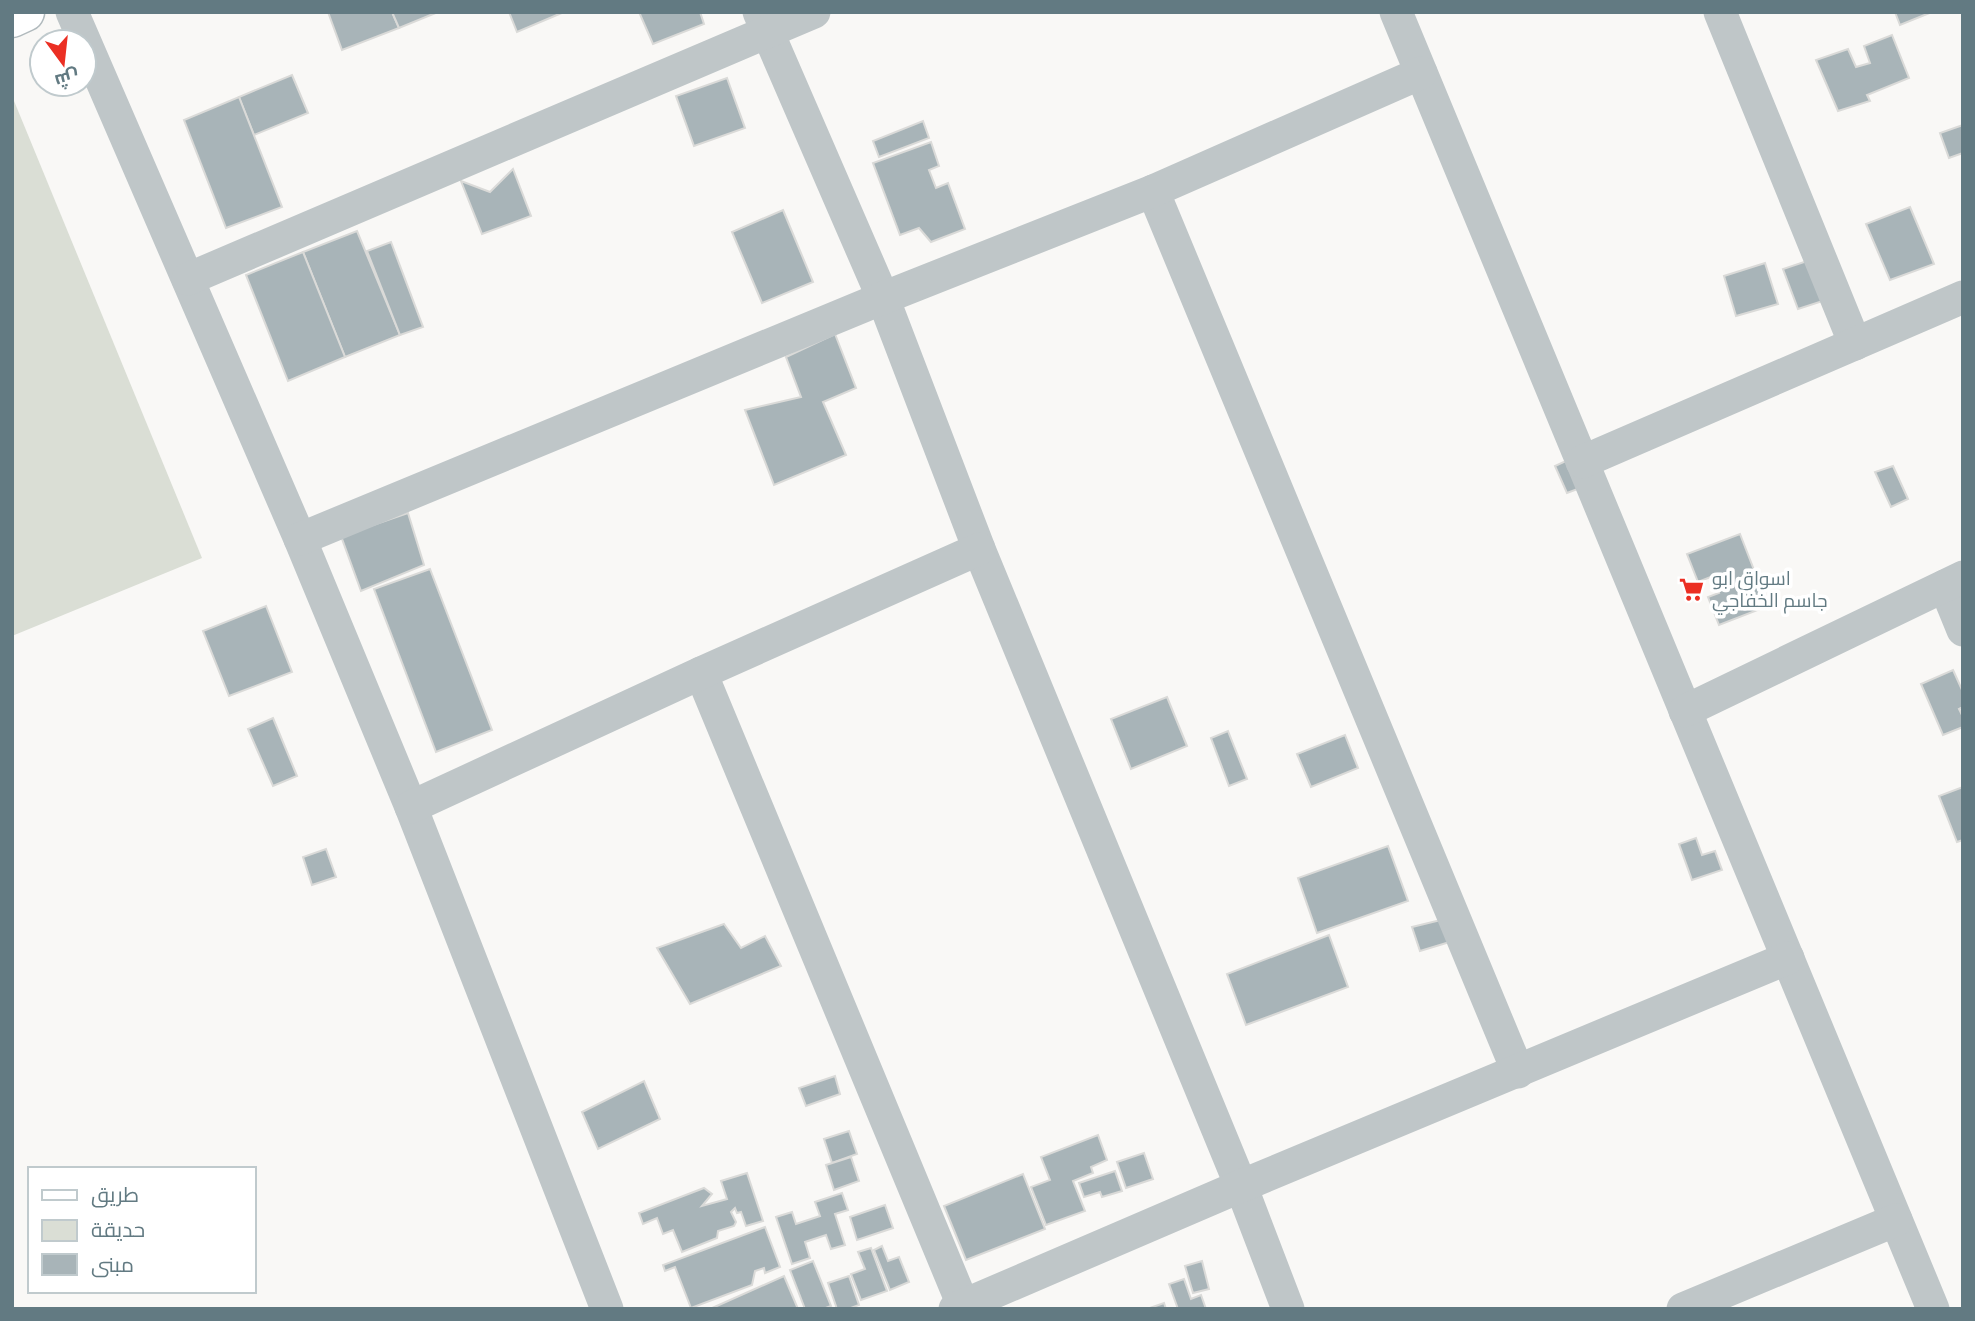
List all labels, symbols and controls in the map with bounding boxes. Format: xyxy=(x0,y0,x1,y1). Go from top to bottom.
north arrow xyxy=(28,28,98,98)
text: ش xyxy=(53,65,82,93)
place label: اسواق ابو جاسم الخفاجي xyxy=(1712,567,1828,615)
supermarket icon: اسواق ابو جاسم الخفاجي xyxy=(1678,575,1706,603)
legend xyxy=(28,1167,256,1293)
text: طريق xyxy=(91,1182,139,1208)
text: حديقة xyxy=(91,1217,145,1241)
text: مبنى xyxy=(91,1252,134,1278)

